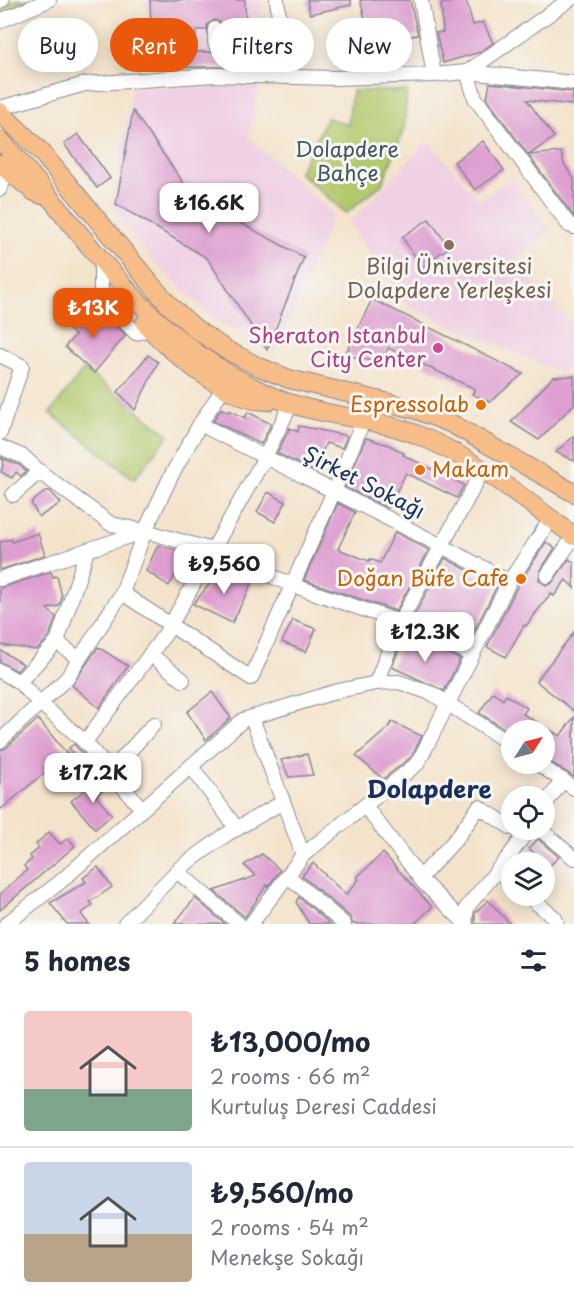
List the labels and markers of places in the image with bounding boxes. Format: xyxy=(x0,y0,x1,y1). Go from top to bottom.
pin: ₺16.6K xyxy=(160,183,258,234)
marker: Bilgi Üniversitesi Dolapdere Yerleşkesi xyxy=(442,238,456,252)
place label: Bilgi Üniversitesi Dolapdere Yerleşkesi xyxy=(346,249,552,305)
pin: ₺13K xyxy=(57,288,129,339)
place label: Sheraton Istanbul City Center xyxy=(248,318,426,374)
marker: Sheraton Istanbul City Center xyxy=(431,341,445,355)
place label: Espressolab xyxy=(350,387,469,419)
marker: Espressolab xyxy=(474,398,488,412)
place label: Makam xyxy=(432,452,509,484)
marker: Makam xyxy=(413,463,427,477)
pin: ₺9,560 xyxy=(175,544,273,595)
place label: Doğan Büfe Cafe xyxy=(337,561,509,593)
marker: Doğan Büfe Cafe xyxy=(514,572,528,586)
pin: ₺12.3K xyxy=(376,612,474,663)
pin: ₺17.2K xyxy=(44,753,142,804)

